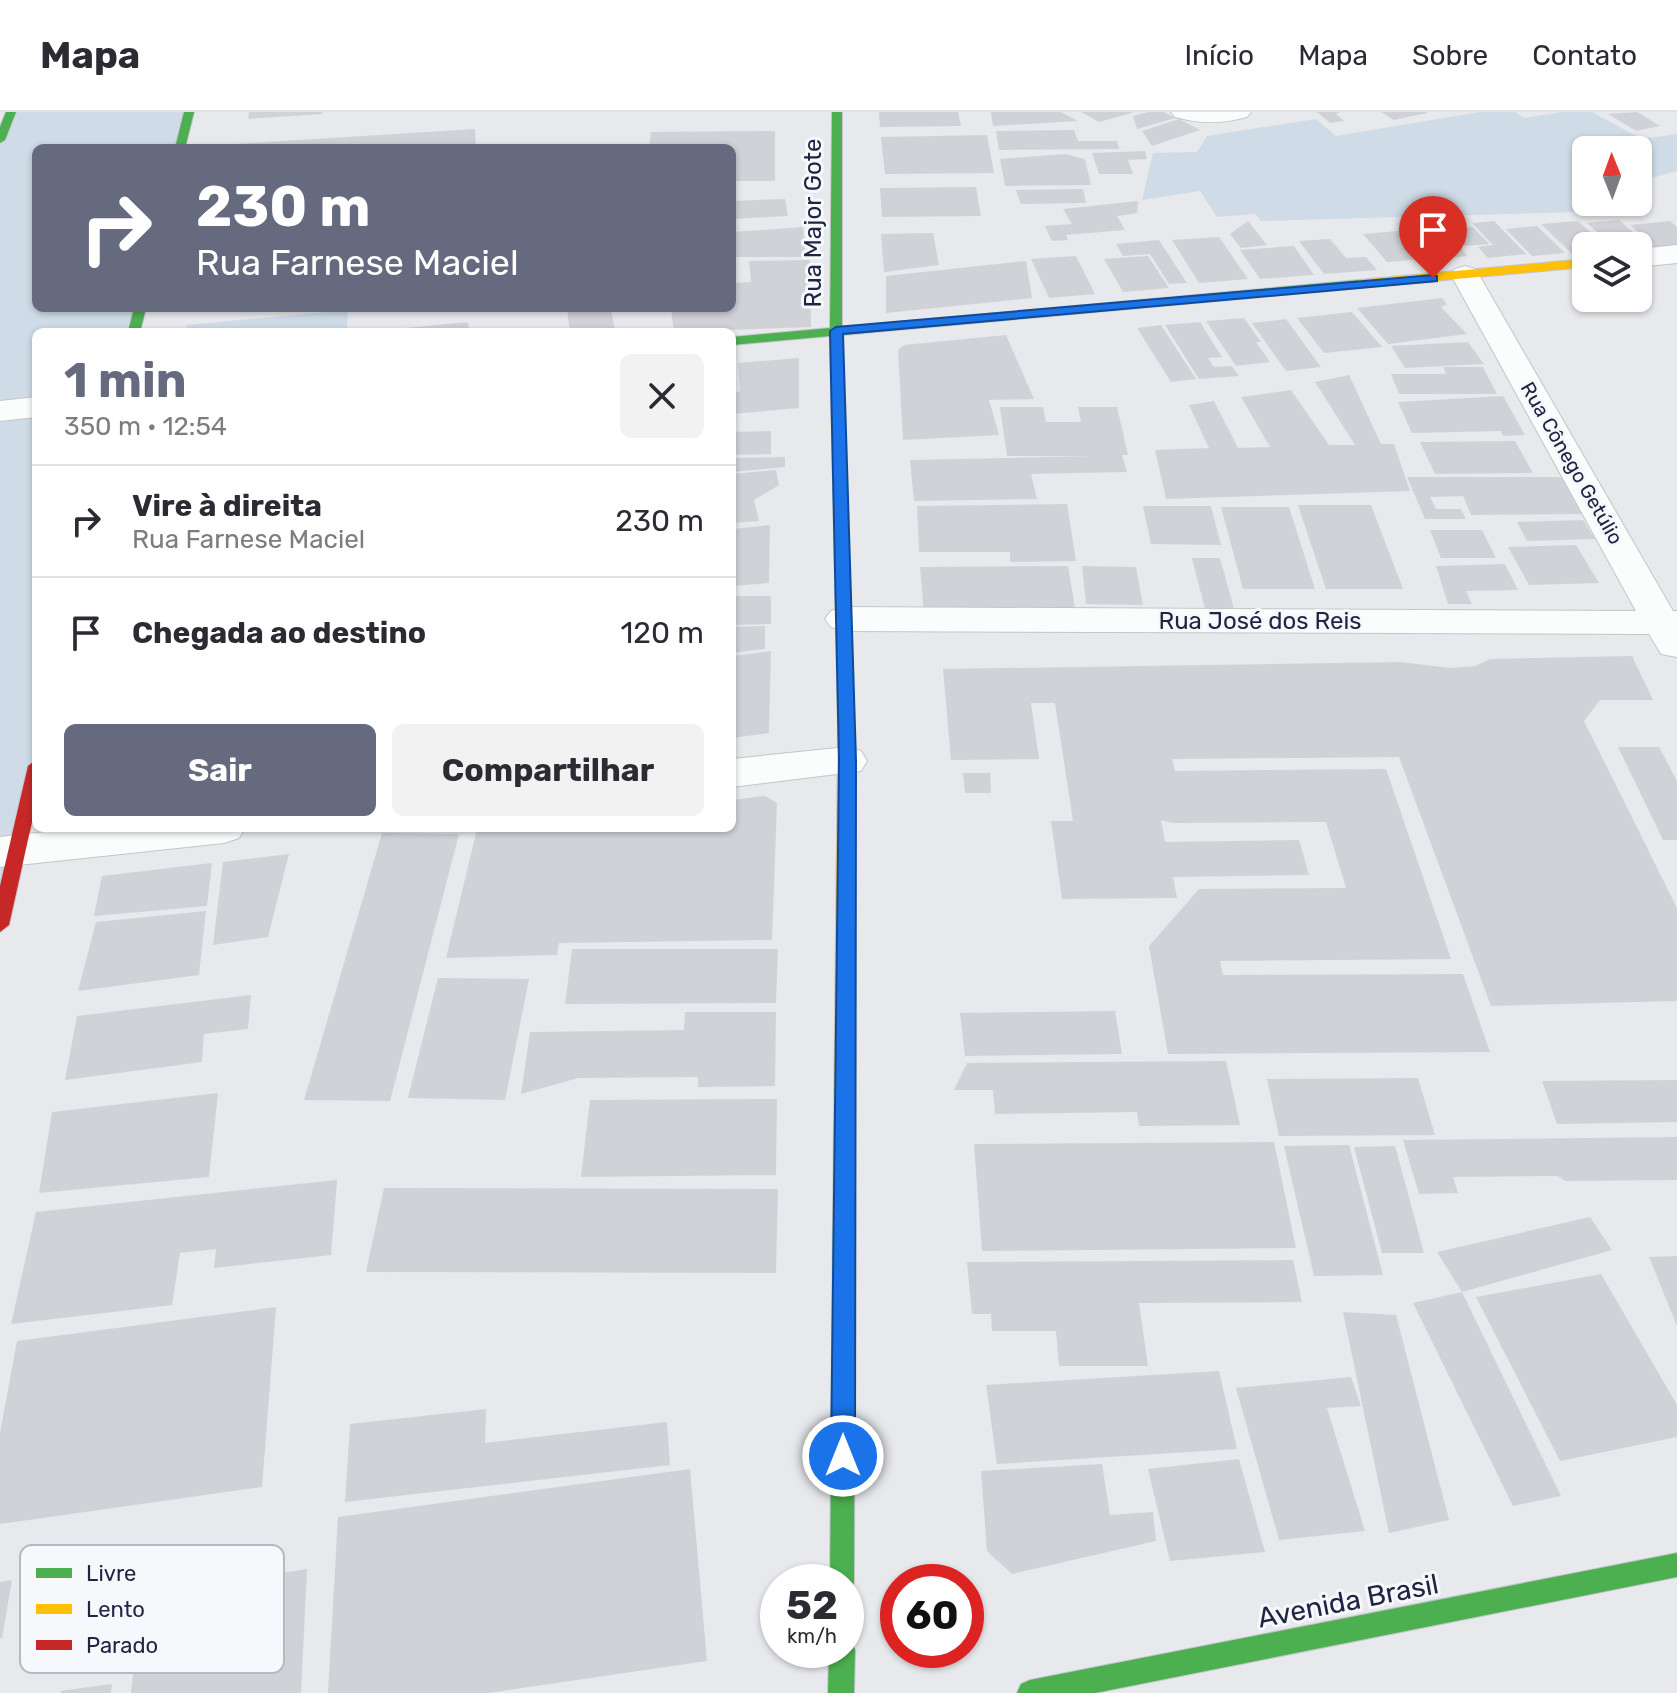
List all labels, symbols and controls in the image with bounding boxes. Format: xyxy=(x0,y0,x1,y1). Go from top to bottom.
text: Mapa xyxy=(40,32,140,78)
text: Início xyxy=(1184,39,1254,72)
text: Mapa xyxy=(1298,39,1368,72)
text: Sobre xyxy=(1412,39,1488,72)
text: Contato xyxy=(1532,39,1637,72)
north arrow xyxy=(1572,136,1652,216)
map controls xyxy=(1572,136,1652,312)
street label: Rua Major Gote xyxy=(799,139,827,308)
text: 230 m xyxy=(196,174,371,240)
icon: right xyxy=(64,176,168,280)
pin xyxy=(1399,196,1467,278)
icon: arrive xyxy=(1411,208,1455,252)
button: layers xyxy=(1572,232,1652,312)
text: Rua Farnese Maciel xyxy=(196,241,519,284)
text: 1 min xyxy=(64,352,187,409)
button: close xyxy=(620,354,704,438)
street label: Rua Cônego Getúlio xyxy=(1516,378,1628,548)
text: 350 m · 12:54 xyxy=(64,411,227,442)
text: Vire à direita xyxy=(132,488,322,524)
icon: right xyxy=(64,499,108,543)
text: 230 m xyxy=(615,503,704,539)
text: Rua Farnese Maciel xyxy=(132,524,365,555)
street label: Rua José dos Reis xyxy=(1158,607,1362,635)
icon: arrive xyxy=(64,611,108,655)
text: Chegada ao destino xyxy=(132,615,426,651)
text: 120 m xyxy=(620,615,704,651)
button: Sair xyxy=(64,724,376,816)
button: Compartilhar xyxy=(392,724,704,816)
position arrow xyxy=(801,1414,885,1498)
legend xyxy=(20,1545,284,1673)
text: Livre xyxy=(86,1560,136,1587)
speed limit sign: 60 xyxy=(880,1564,984,1668)
street label: Avenida Brasil xyxy=(1255,1567,1441,1635)
text: 52 xyxy=(786,1582,838,1629)
text: Lento xyxy=(86,1596,145,1623)
text: km/h xyxy=(787,1624,837,1648)
text: Parado xyxy=(86,1632,158,1659)

